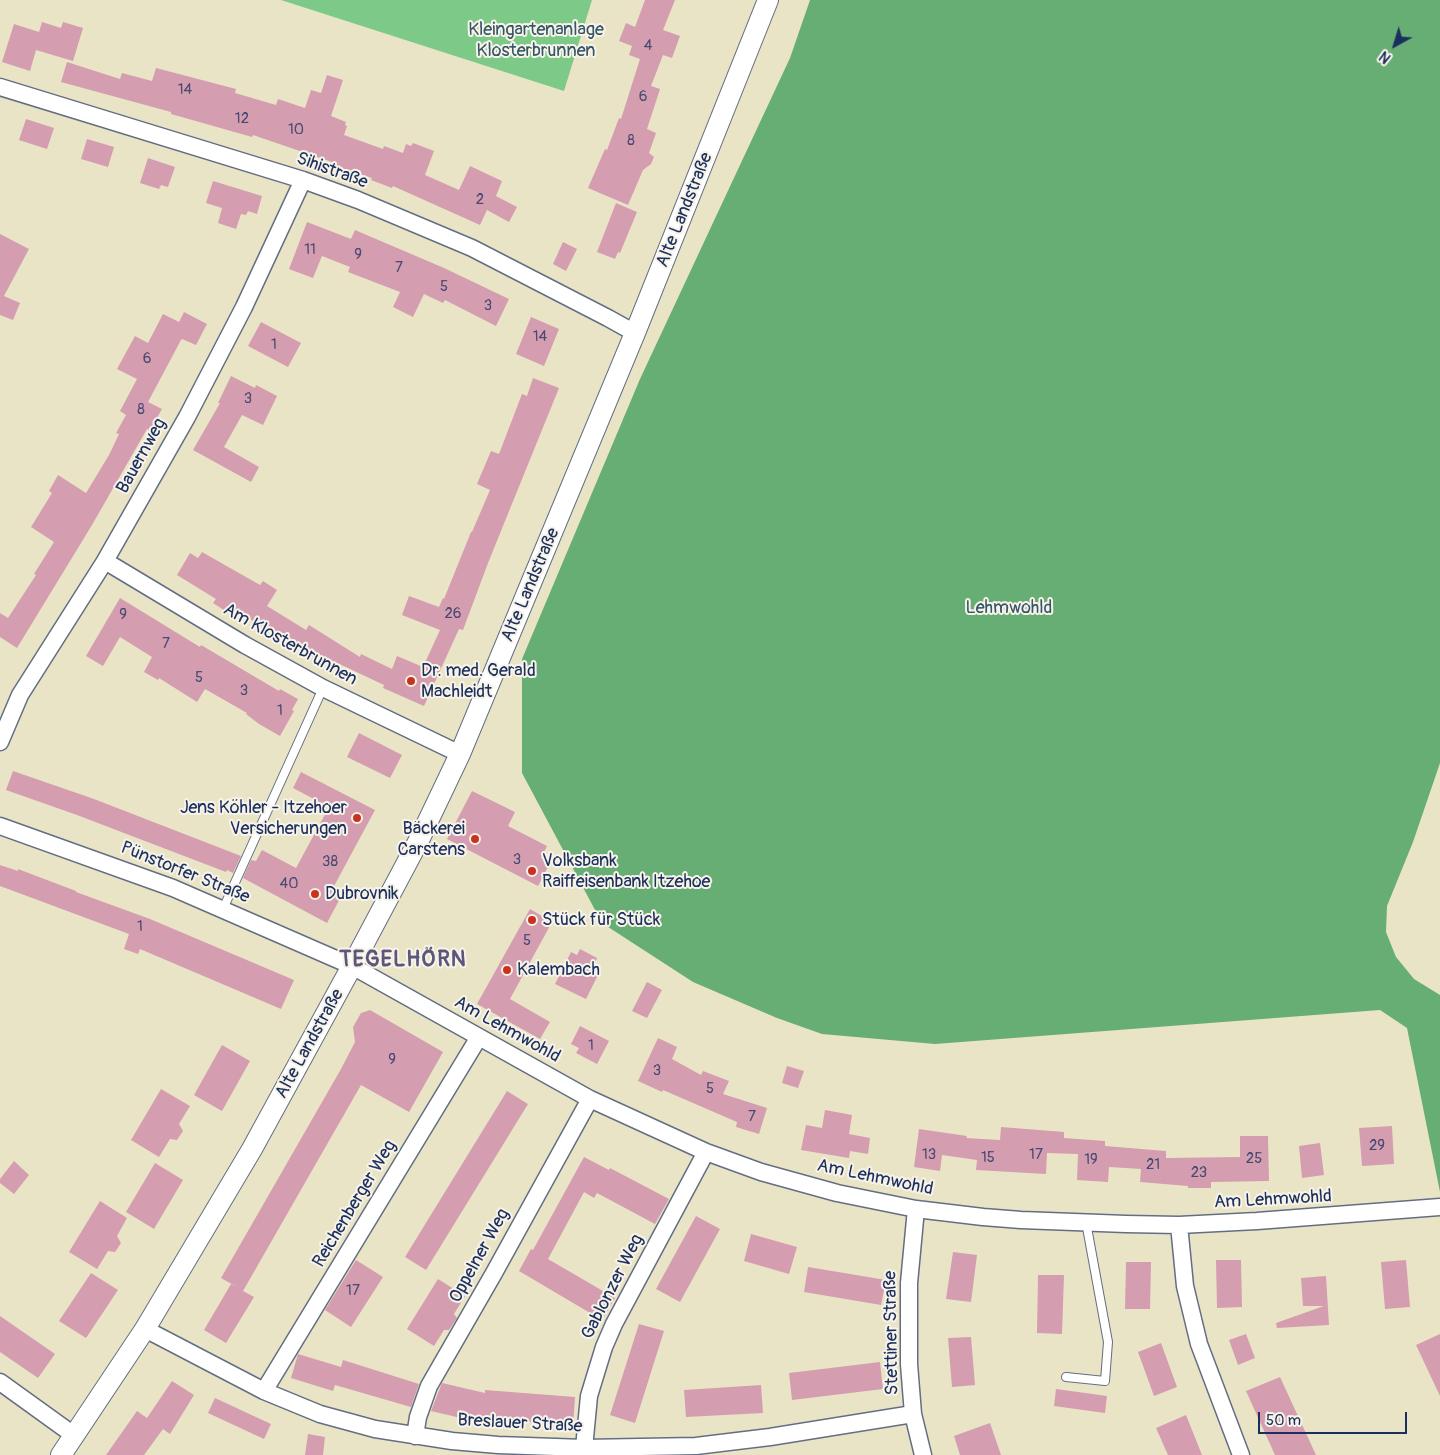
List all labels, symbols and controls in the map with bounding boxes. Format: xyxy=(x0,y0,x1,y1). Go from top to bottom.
park label: Kleingartenanlage Klosterbrunnen xyxy=(468,19,604,62)
north arrow xyxy=(1370,20,1420,70)
house number: 4 xyxy=(644,37,652,55)
text: N xyxy=(1376,47,1394,67)
house number: 14 xyxy=(178,81,192,99)
house number: 6 xyxy=(639,88,647,106)
house number: 12 xyxy=(235,110,249,128)
house number: 10 xyxy=(288,121,304,139)
house number: 8 xyxy=(627,132,635,150)
street label: Sihistraße xyxy=(293,148,371,194)
street label: Alte Landstraße xyxy=(652,150,718,270)
house number: 2 xyxy=(476,191,484,209)
house number: 11 xyxy=(304,241,316,259)
house number: 9 xyxy=(354,246,362,264)
house number: 7 xyxy=(395,259,403,277)
house number: 5 xyxy=(440,278,448,296)
house number: 3 xyxy=(484,297,492,315)
house number: 14 xyxy=(533,328,547,346)
house number: 1 xyxy=(271,336,277,354)
house number: 6 xyxy=(143,350,151,368)
house number: 3 xyxy=(244,390,252,408)
house number: 8 xyxy=(137,401,145,419)
street label: Bauernweg xyxy=(112,415,172,497)
street label: Alte Landstraße xyxy=(497,525,565,645)
park label: Lehmwohld xyxy=(966,597,1052,619)
street label: Am Klosterbrunnen xyxy=(219,599,361,691)
house number: 26 xyxy=(444,605,462,623)
house number: 9 xyxy=(119,606,127,624)
house number: 7 xyxy=(162,635,170,653)
place label: Dr. med. Gerald Machleidt xyxy=(421,660,536,702)
house number: 5 xyxy=(195,669,203,687)
marker: Dr. med. Gerald Machleidt xyxy=(405,675,417,687)
house number: 3 xyxy=(240,682,248,700)
house number: 1 xyxy=(277,702,283,720)
place label: Jens Köhler - Itzehoer Versicherungen xyxy=(180,797,347,840)
marker: Jens Köhler - Itzehoer Versicherungen xyxy=(351,812,363,824)
place label: Bäckerei Carstens xyxy=(397,818,465,861)
marker: Bäckerei Carstens xyxy=(469,833,481,845)
street label: Pünstorfer Straße xyxy=(117,837,253,909)
place label: Volksbank Raiffeisenbank Itzehoe xyxy=(542,850,710,892)
house number: 3 xyxy=(513,851,521,869)
house number: 38 xyxy=(322,853,338,871)
marker: Volksbank Raiffeisenbank Itzehoe xyxy=(526,865,538,877)
house number: 40 xyxy=(280,875,298,893)
place label: Dubrovnik xyxy=(325,883,399,905)
marker: Dubrovnik xyxy=(309,888,321,900)
place label: Stück für Stück xyxy=(542,909,660,931)
marker: Stück für Stück xyxy=(526,914,538,926)
house number: 1 xyxy=(137,918,143,936)
house number: 5 xyxy=(523,932,531,950)
district label: TEGELHÖRN xyxy=(338,947,468,973)
place label: Kalembach xyxy=(517,959,600,981)
marker: Kalembach xyxy=(501,964,513,976)
street label: Alte Landstraße xyxy=(271,986,349,1102)
street label: Am Lehmwohld xyxy=(450,992,564,1068)
house number: 1 xyxy=(588,1037,594,1055)
house number: 9 xyxy=(388,1051,396,1069)
house number: 3 xyxy=(653,1062,661,1080)
house number: 5 xyxy=(706,1080,714,1098)
house number: 7 xyxy=(748,1108,756,1126)
street label: Reichenberger Weg xyxy=(309,1137,401,1271)
house number: 29 xyxy=(1369,1137,1385,1155)
house number: 13 xyxy=(922,1146,936,1164)
house number: 17 xyxy=(1029,1146,1043,1164)
house number: 15 xyxy=(981,1149,995,1167)
house number: 25 xyxy=(1246,1150,1262,1168)
house number: 19 xyxy=(1084,1151,1098,1169)
street label: Am Lehmwohld xyxy=(815,1155,935,1201)
house number: 21 xyxy=(1146,1156,1160,1174)
house number: 23 xyxy=(1191,1164,1207,1182)
street label: Am Lehmwohld xyxy=(1214,1186,1332,1214)
street label: Oppelner Weg xyxy=(445,1205,515,1307)
street label: Gablonzer Weg xyxy=(577,1231,649,1343)
street label: Stettiner Straße xyxy=(880,1270,904,1396)
house number: 17 xyxy=(346,1282,360,1300)
scale bar xyxy=(1260,1402,1409,1434)
street label: Breslauer Straße xyxy=(457,1410,583,1438)
text: 50 m xyxy=(1266,1411,1301,1430)

